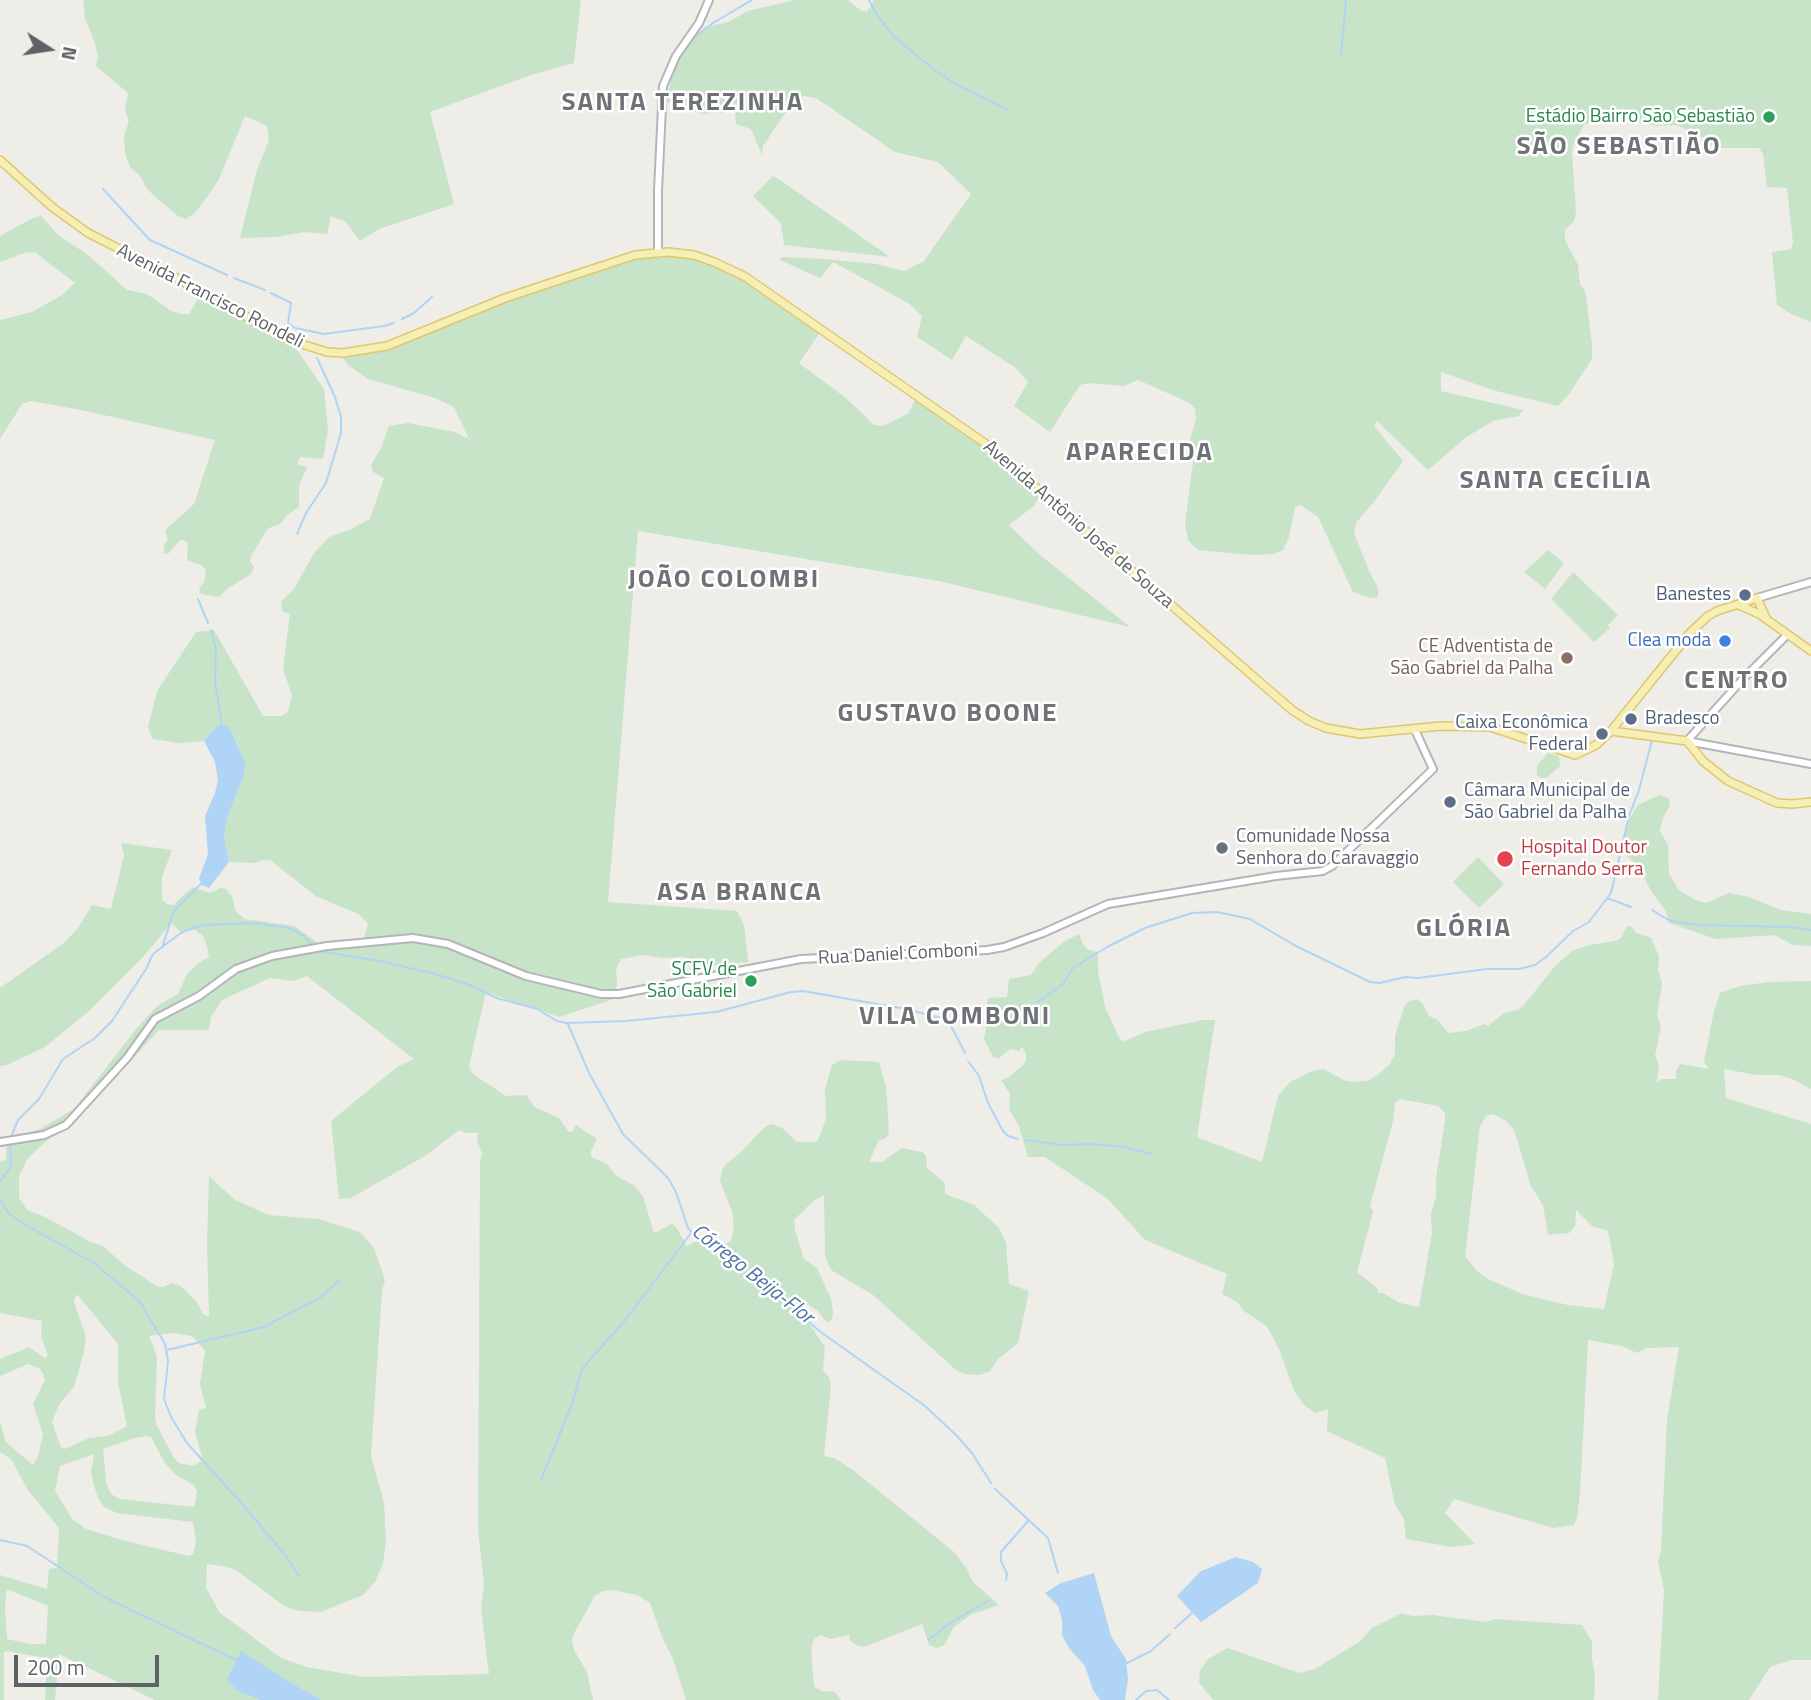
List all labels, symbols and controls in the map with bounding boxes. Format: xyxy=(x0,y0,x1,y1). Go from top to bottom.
north arrow xyxy=(14,14,84,84)
text: N xyxy=(54,44,86,63)
district label: SANTA TEREZINHA xyxy=(563,88,803,120)
place label: Estádio Bairro São Sebastião xyxy=(1526,106,1755,128)
marker: Estádio Bairro São Sebastião xyxy=(1761,109,1777,125)
district label: SÃO SEBASTIÃO xyxy=(1518,132,1720,164)
street label: Avenida Francisco Rondeli xyxy=(113,240,307,354)
street label: Avenida Antônio José de Souza xyxy=(978,436,1178,614)
district label: APARECIDA xyxy=(1067,438,1213,470)
district label: SANTA CECÍLIA xyxy=(1461,466,1651,498)
district label: JOÃO COLOMBI xyxy=(629,565,819,597)
place label: Banestes xyxy=(1656,584,1731,606)
marker: Banestes xyxy=(1737,587,1753,603)
place label: Clea moda xyxy=(1627,630,1711,652)
marker: Clea moda xyxy=(1717,633,1733,649)
place label: CE Adventista de São Gabriel da Palha xyxy=(1390,636,1553,680)
marker: CE Adventista de São Gabriel da Palha xyxy=(1559,650,1575,666)
district label: CENTRO xyxy=(1685,666,1789,698)
district label: GUSTAVO BOONE xyxy=(839,699,1057,731)
place label: Bradesco xyxy=(1645,708,1719,730)
marker: Bradesco xyxy=(1623,711,1639,727)
place label: Caixa Econômica Federal xyxy=(1455,712,1588,756)
marker: Caixa Econômica Federal xyxy=(1594,726,1610,742)
place label: Câmara Municipal de São Gabriel da Palha xyxy=(1464,780,1630,824)
marker: Câmara Municipal de São Gabriel da Palha xyxy=(1442,794,1458,810)
place label: Comunidade Nossa Senhora do Caravaggio xyxy=(1236,826,1419,870)
place label: Hospital Doutor Fernando Serra xyxy=(1521,837,1647,881)
marker: Comunidade Nossa Senhora do Caravaggio xyxy=(1214,840,1230,856)
marker: Hospital Doutor Fernando Serra xyxy=(1495,849,1515,869)
district label: ASA BRANCA xyxy=(658,878,822,910)
district label: GLÓRIA xyxy=(1417,914,1511,946)
street label: Rua Daniel Comboni xyxy=(817,939,979,971)
place label: SCFV de São Gabriel xyxy=(647,959,737,1003)
marker: SCFV de São Gabriel xyxy=(743,973,759,989)
district label: VILA COMBONI xyxy=(860,1002,1050,1034)
water label: Córrego Beija-Flor xyxy=(686,1220,818,1330)
scale bar xyxy=(18,1640,163,1684)
text: 200 m xyxy=(27,1651,84,1683)

